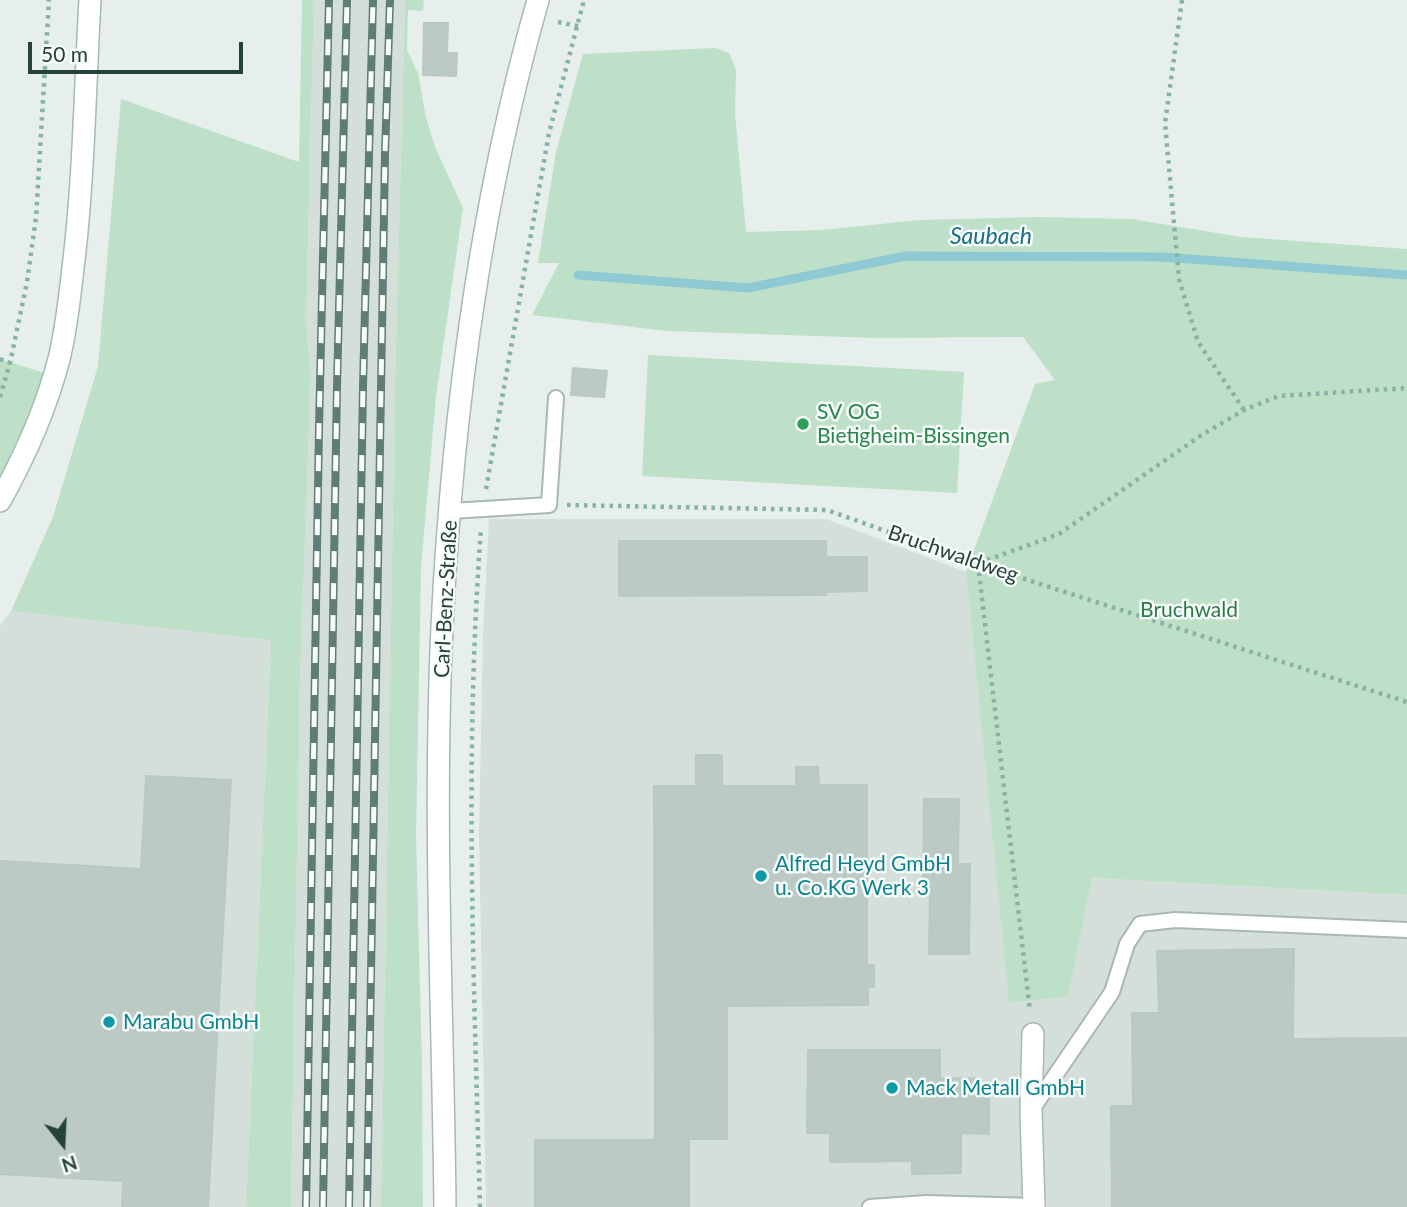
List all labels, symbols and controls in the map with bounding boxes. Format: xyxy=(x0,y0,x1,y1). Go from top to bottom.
scale bar xyxy=(32,28,247,72)
text: 50 m xyxy=(41,41,88,66)
water label: Saubach xyxy=(950,223,1032,251)
place label: SV OG Bietigheim-Bissingen xyxy=(817,399,1010,449)
marker: SV OG Bietigheim-Bissingen xyxy=(795,416,811,432)
street label: Carl-Benz-Straße xyxy=(429,520,463,678)
street label: Bruchwaldweg xyxy=(884,520,1022,588)
park label: Bruchwald xyxy=(1140,597,1238,623)
place label: Alfred Heyd GmbH u. Co.KG Werk 3 xyxy=(775,851,951,901)
marker: Alfred Heyd GmbH u. Co.KG Werk 3 xyxy=(753,868,769,884)
place label: Marabu GmbH xyxy=(123,1009,259,1035)
marker: Marabu GmbH xyxy=(101,1014,117,1030)
place label: Mack Metall GmbH xyxy=(906,1075,1085,1101)
marker: Mack Metall GmbH xyxy=(884,1080,900,1096)
north arrow xyxy=(28,1109,98,1179)
text: N xyxy=(59,1151,80,1178)

